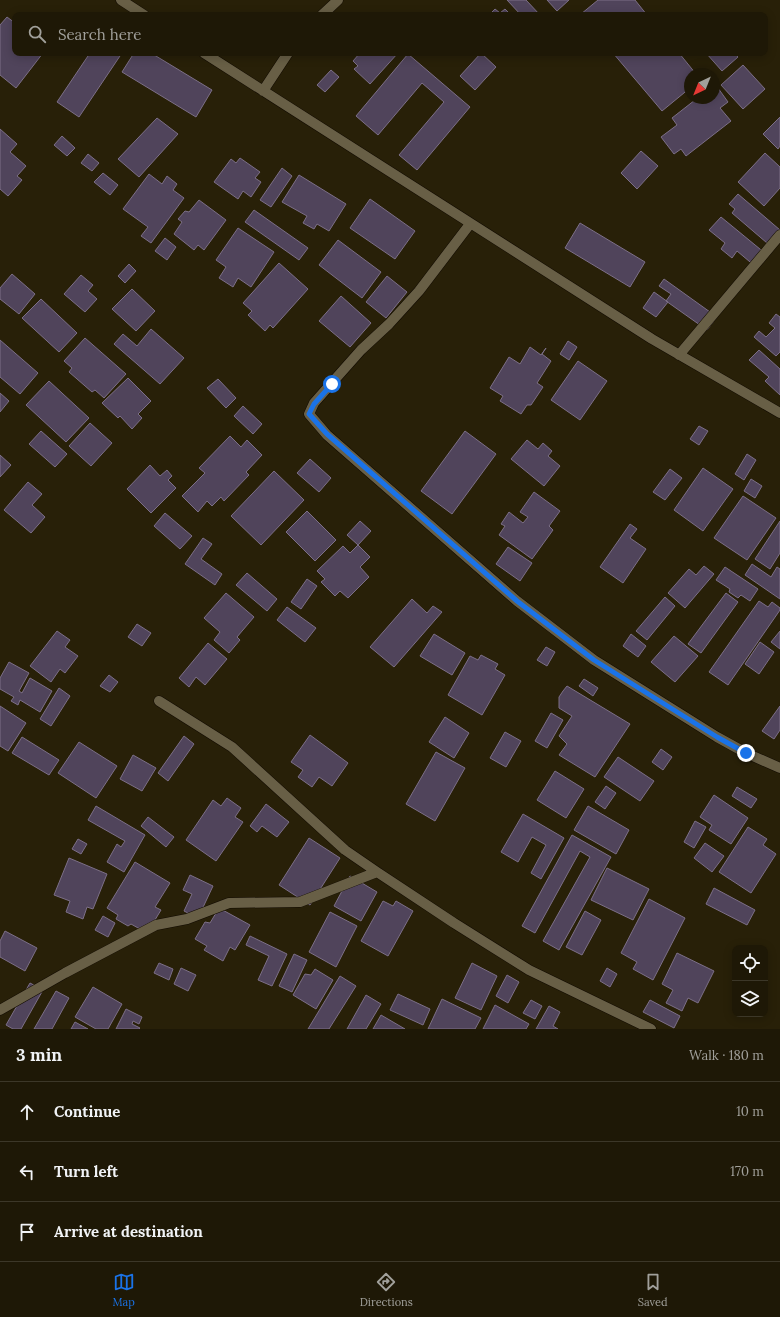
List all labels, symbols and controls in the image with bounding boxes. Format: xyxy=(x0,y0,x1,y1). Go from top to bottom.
search box xyxy=(12,12,768,56)
icon: search xyxy=(26,23,48,45)
text: Search here xyxy=(58,25,141,44)
north arrow xyxy=(684,68,720,104)
route start xyxy=(323,375,341,393)
route end xyxy=(737,744,755,762)
map controls xyxy=(732,945,768,1017)
button: locate xyxy=(732,945,768,981)
button: layers xyxy=(732,981,768,1017)
text: 3 min xyxy=(16,1044,62,1066)
text: Walk · 180 m xyxy=(689,1047,764,1064)
icon: ahead xyxy=(16,1101,38,1123)
text: Continue xyxy=(54,1102,120,1121)
text: 10 m xyxy=(736,1103,764,1120)
icon: left xyxy=(16,1161,38,1183)
text: Turn left xyxy=(54,1162,118,1181)
text: 170 m xyxy=(730,1163,764,1180)
icon: arrive xyxy=(16,1221,38,1243)
text: Arrive at destination xyxy=(54,1222,203,1241)
tab: Map xyxy=(112,1271,135,1309)
tab: Directions xyxy=(360,1271,413,1309)
tab: Saved xyxy=(638,1271,668,1309)

